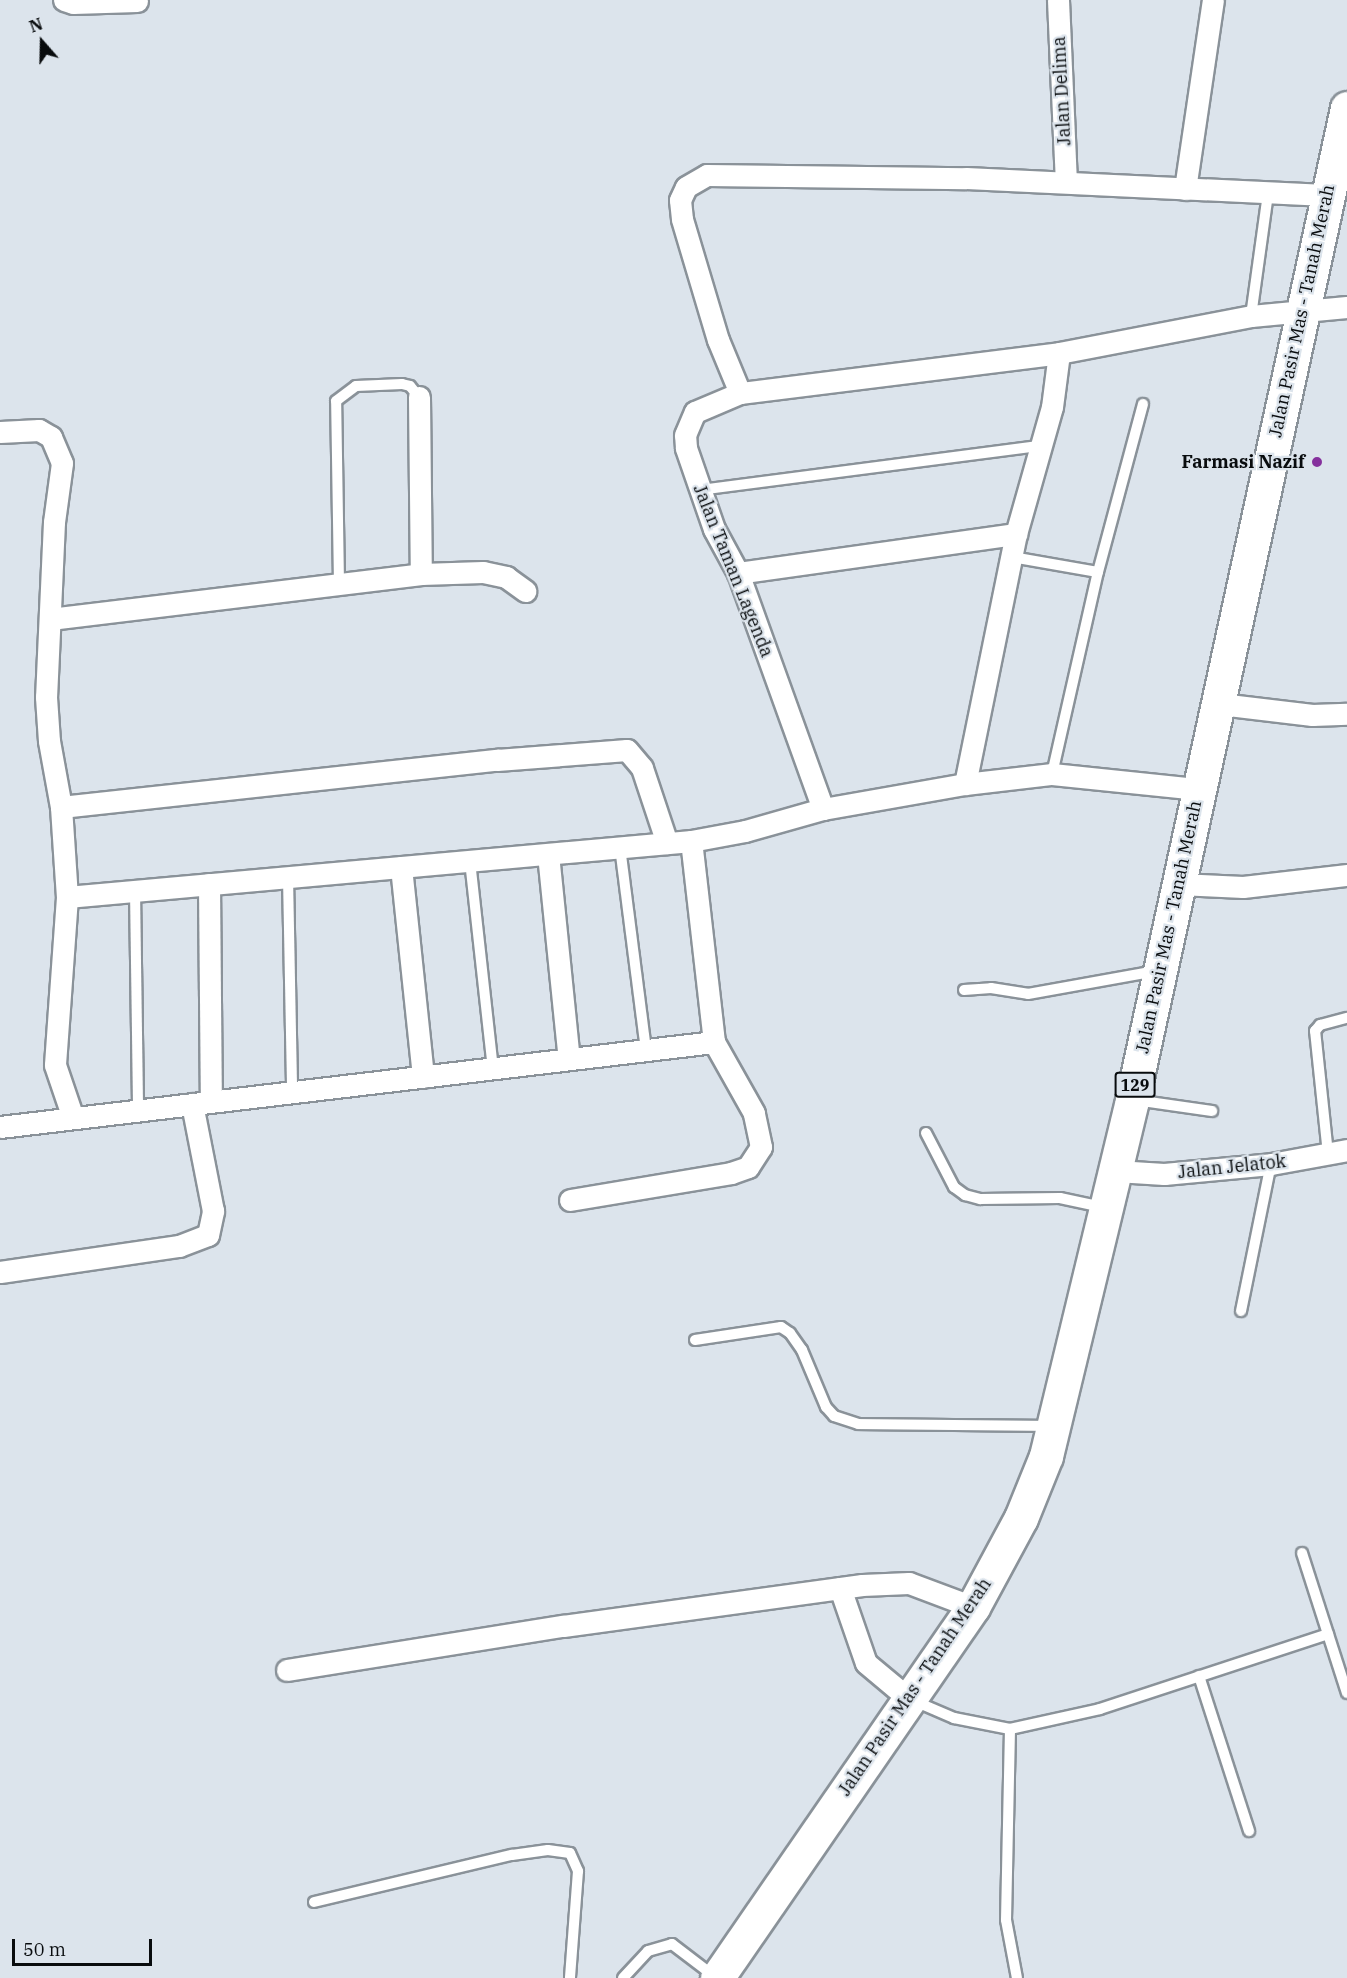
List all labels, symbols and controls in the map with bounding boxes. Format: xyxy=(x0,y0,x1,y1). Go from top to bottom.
north arrow xyxy=(12,12,72,72)
text: N xyxy=(26,14,45,37)
street label: Jalan Delima xyxy=(1048,36,1076,146)
street label: Jalan Pasir Mas - Tanah Merah xyxy=(1265,183,1339,439)
place label: Farmasi Nazif xyxy=(1181,451,1305,473)
marker: Farmasi Nazif xyxy=(1310,455,1324,469)
street label: Jalan Taman Lagenda xyxy=(688,481,778,661)
street label: Jalan Pasir Mas - Tanah Merah xyxy=(1132,799,1206,1055)
road number: 129 xyxy=(1114,1072,1156,1098)
street label: Jalan Jelatok xyxy=(1177,1151,1287,1183)
street label: Jalan Pasir Mas - Tanah Merah xyxy=(834,1574,996,1800)
scale bar xyxy=(15,1927,154,1965)
text: 50 m xyxy=(23,1938,66,1961)

